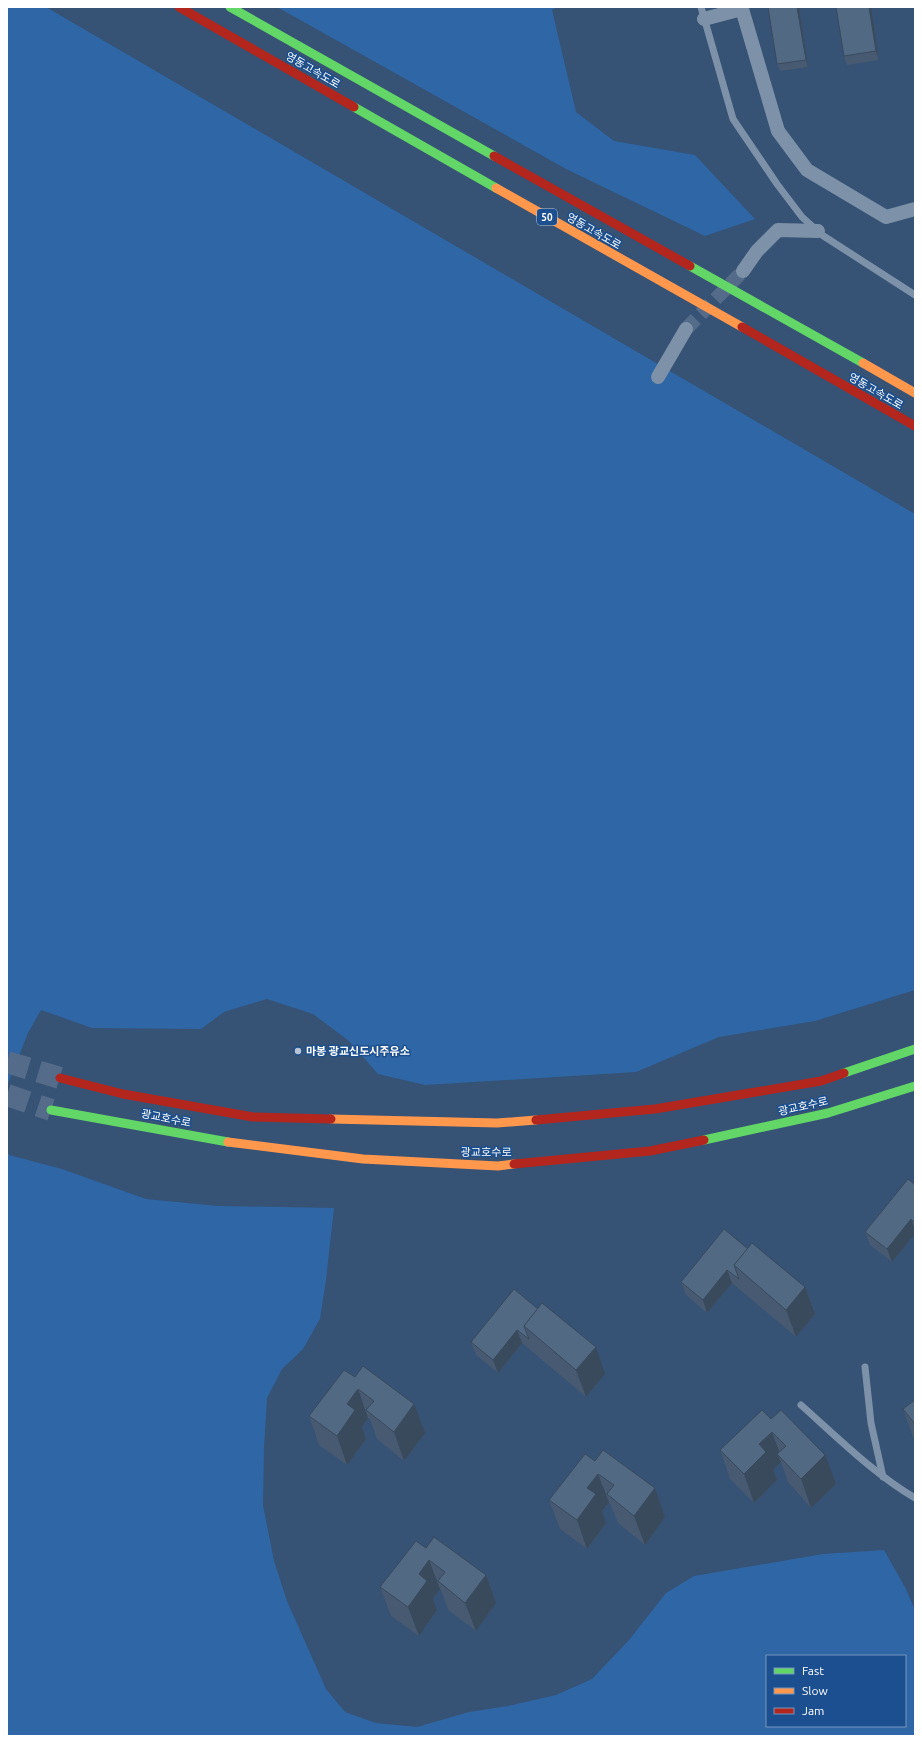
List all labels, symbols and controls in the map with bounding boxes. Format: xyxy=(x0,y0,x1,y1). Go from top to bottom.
street label: 영동고속도로 xyxy=(284,50,342,90)
road number: 50 xyxy=(537,209,557,225)
street label: 영동고속도로 xyxy=(565,211,623,251)
street label: 영동고속도로 xyxy=(847,371,905,411)
place label: 마봉 광교신도시주유소 xyxy=(306,1045,410,1057)
marker: 마봉 광교신도시주유소 xyxy=(293,1046,303,1056)
street label: 광교호수로 xyxy=(777,1094,829,1118)
street label: 광교호수로 xyxy=(140,1107,192,1129)
street label: 광교호수로 xyxy=(461,1146,511,1158)
legend xyxy=(766,1655,906,1727)
text: Fast xyxy=(802,1664,824,1677)
text: Slow xyxy=(802,1684,828,1697)
text: Jam xyxy=(802,1704,824,1717)

